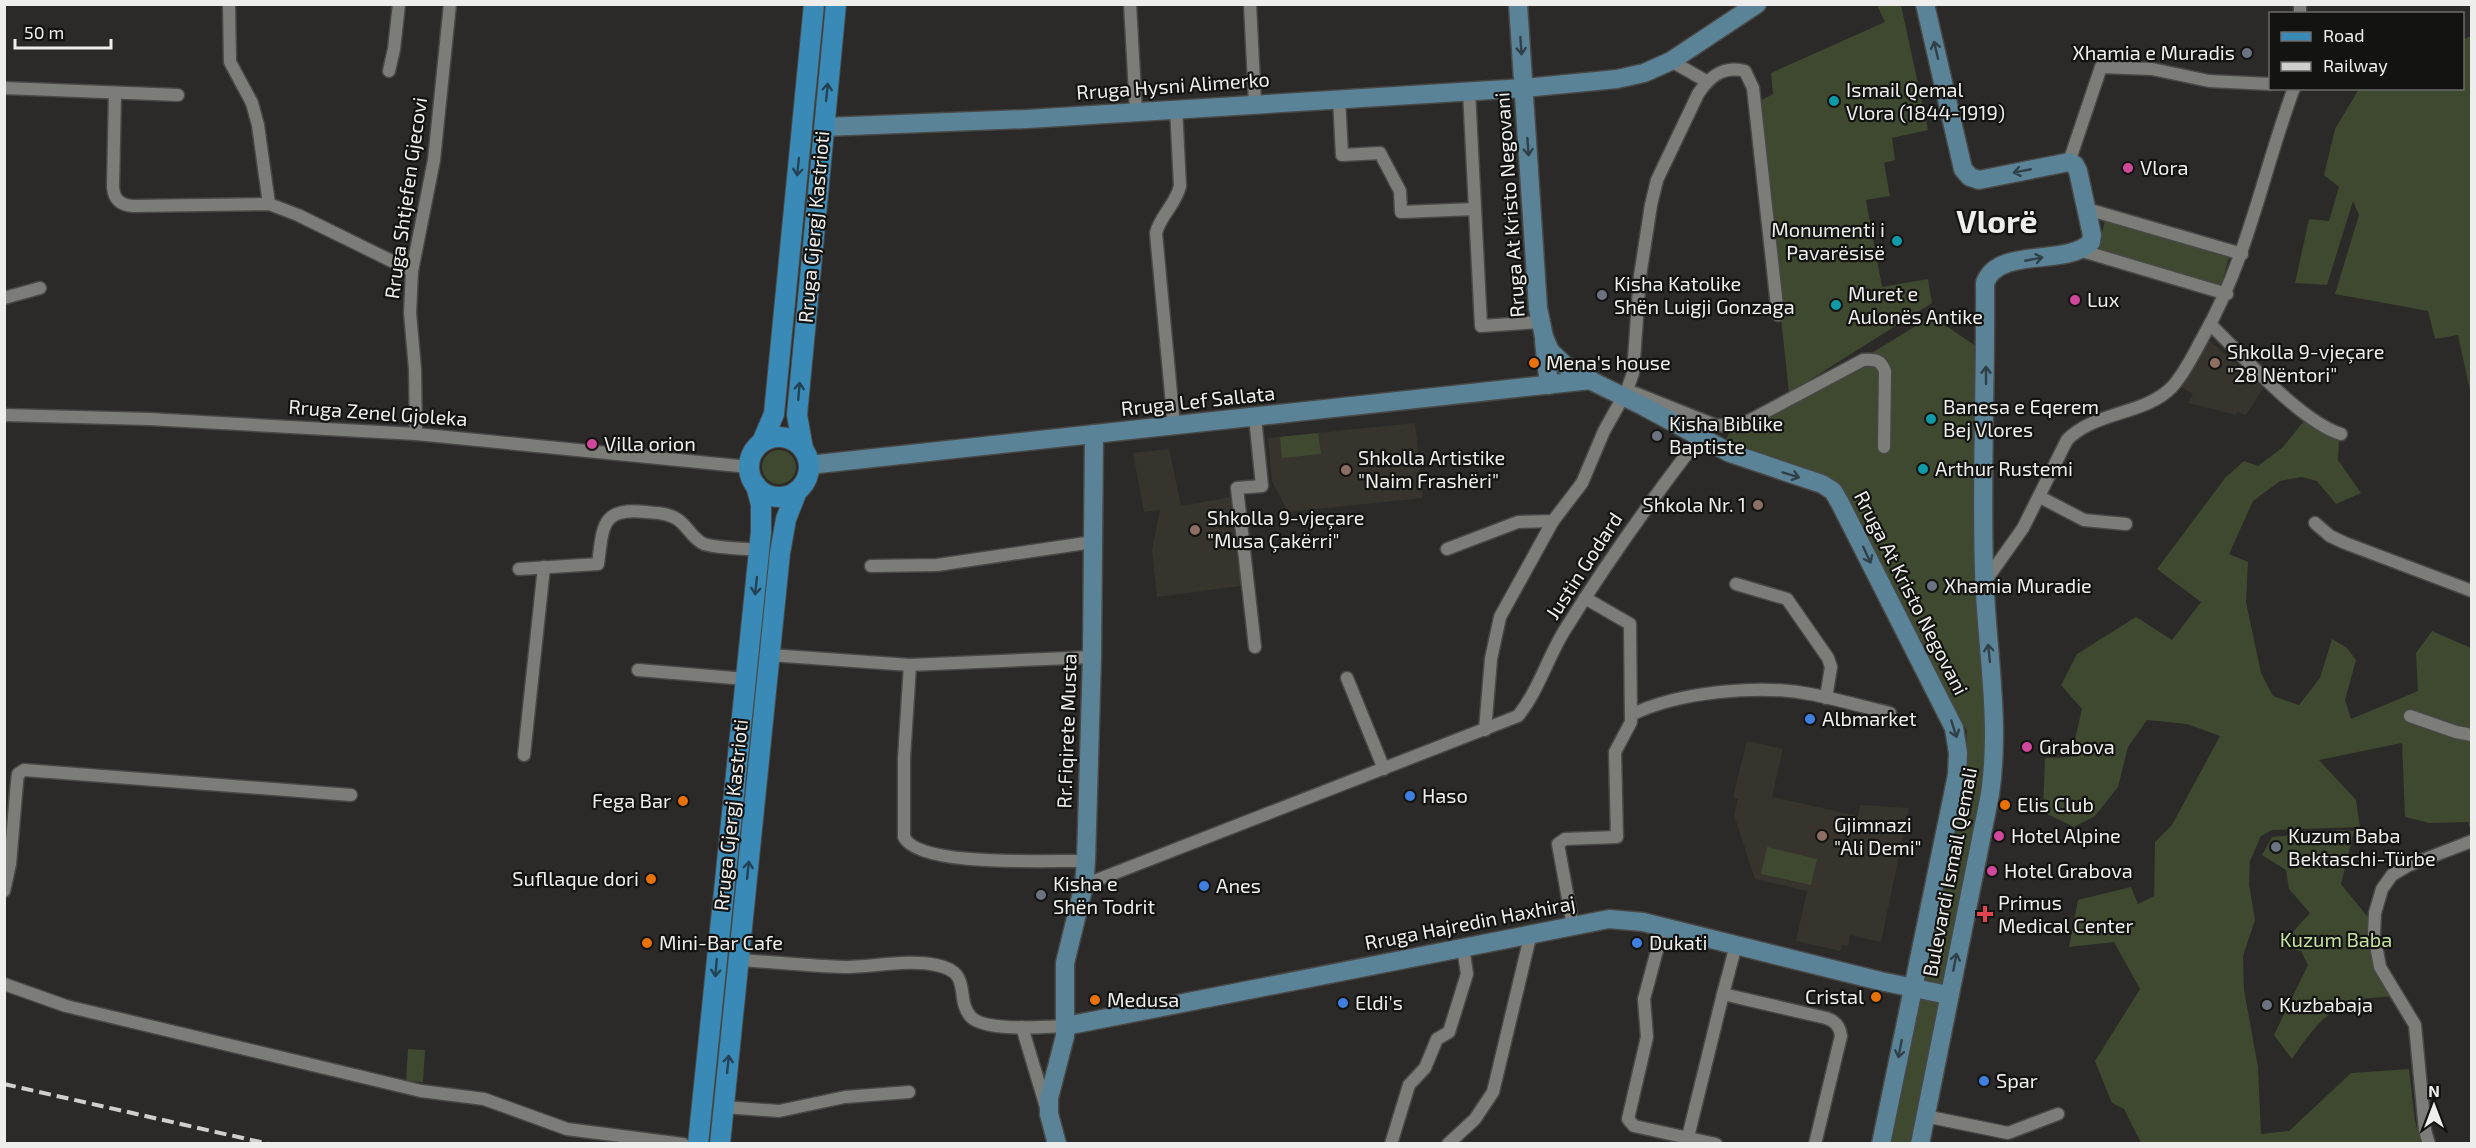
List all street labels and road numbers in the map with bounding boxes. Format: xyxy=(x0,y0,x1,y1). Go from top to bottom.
street label: Rruga Hysni Alimerko xyxy=(1075,66,1270,104)
street label: Rruga At Kristo Negovani xyxy=(1489,92,1529,318)
street label: Rruga Shtjefen Gjecovi xyxy=(379,95,431,300)
street label: Rruga Gjergj Kastrioti xyxy=(793,130,833,324)
street label: Rruga Lef Sallata xyxy=(1120,380,1276,420)
street label: Rruga Zenel Gjoleka xyxy=(288,394,468,430)
street label: Rruga At Kristo Negovani xyxy=(1850,487,1974,699)
street label: Justin Godard xyxy=(1540,507,1627,623)
street label: Rr.Fiqirete Musta xyxy=(1051,653,1081,809)
street label: Rruga Gjergj Kastrioti xyxy=(708,718,752,912)
street label: Bulevardi Ismail Qemali xyxy=(1917,765,1981,979)
street label: Rruga Hajredin Haxhiraj xyxy=(1362,890,1577,954)

